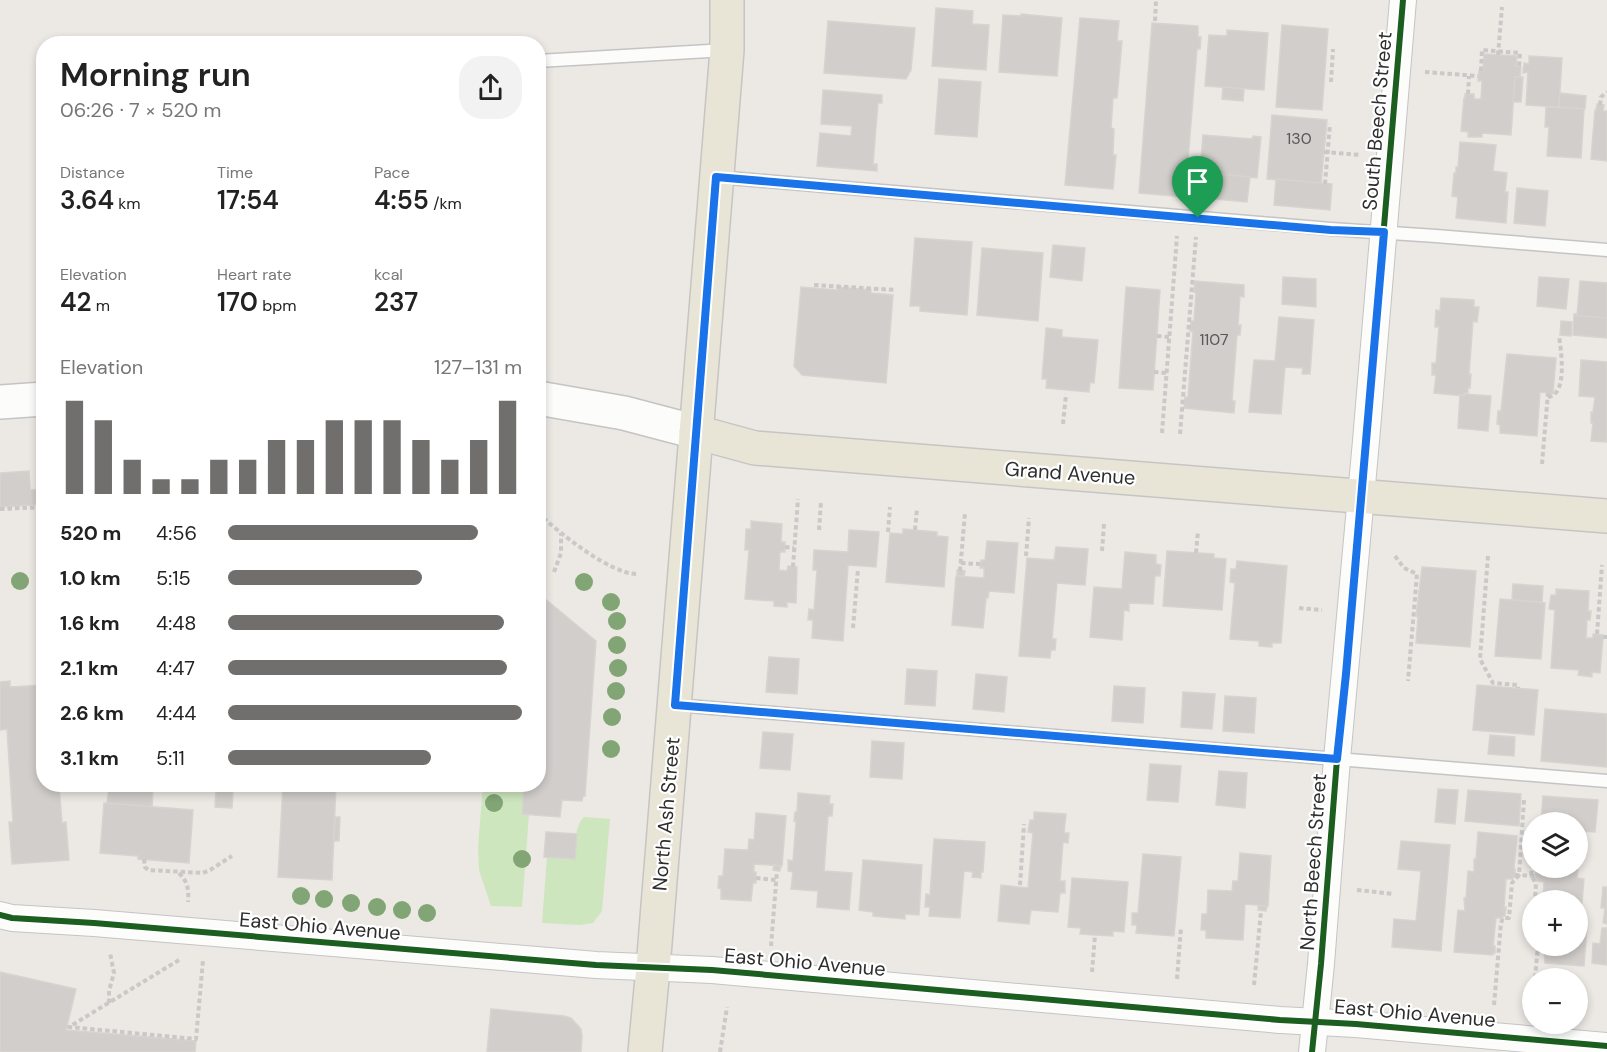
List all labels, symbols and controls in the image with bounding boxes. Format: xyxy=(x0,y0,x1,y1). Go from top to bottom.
street label: South Beech Street xyxy=(1356,30,1398,211)
text: Morning run xyxy=(60,53,251,96)
button: share xyxy=(459,56,522,119)
text: 06:26 · 7 × 520 m xyxy=(60,97,221,123)
house number: 130 xyxy=(1286,128,1312,149)
pin xyxy=(1172,156,1223,218)
text: Distance xyxy=(60,162,125,183)
text: Time xyxy=(217,162,253,183)
text: Pace xyxy=(374,162,410,183)
icon: arrive xyxy=(1181,165,1214,198)
text: 3.64 xyxy=(60,183,114,217)
text: 17:54 xyxy=(217,183,279,217)
text: 4:55 xyxy=(374,183,429,217)
text: km xyxy=(114,193,141,214)
text: /km xyxy=(429,193,462,214)
text: Elevation xyxy=(60,264,127,285)
text: Heart rate xyxy=(217,264,292,285)
text: kcal xyxy=(374,264,403,285)
text: 42 xyxy=(60,285,92,319)
text: 170 xyxy=(217,285,258,319)
text: 237 xyxy=(374,285,418,319)
text: m xyxy=(92,295,110,316)
text: bpm xyxy=(258,295,296,316)
house number: 1107 xyxy=(1199,329,1229,350)
text: Elevation xyxy=(60,354,143,380)
text: 127–131 m xyxy=(434,354,522,380)
street label: Grand Avenue xyxy=(1004,455,1136,491)
text: 520 m xyxy=(60,520,121,546)
text: 4:56 xyxy=(156,520,197,546)
text: 1.0 km xyxy=(60,565,121,591)
text: 5:15 xyxy=(156,565,191,591)
text: 1.6 km xyxy=(60,610,119,636)
text: 4:48 xyxy=(156,610,196,636)
text: 2.1 km xyxy=(60,655,118,681)
text: 4:47 xyxy=(156,655,195,681)
text: 2.6 km xyxy=(60,700,124,726)
text: 4:44 xyxy=(156,700,196,726)
street label: North Ash Street xyxy=(646,736,686,892)
text: 3.1 km xyxy=(60,745,119,771)
text: 5:11 xyxy=(156,745,185,771)
street label: North Beech Street xyxy=(1294,772,1332,951)
map controls xyxy=(1522,812,1588,1034)
button: layers xyxy=(1522,812,1588,878)
button: + xyxy=(1522,890,1588,956)
street label: East Ohio Avenue xyxy=(238,906,402,946)
street label: East Ohio Avenue xyxy=(723,942,887,982)
button: − xyxy=(1522,968,1588,1034)
street label: East Ohio Avenue xyxy=(1333,993,1497,1033)

